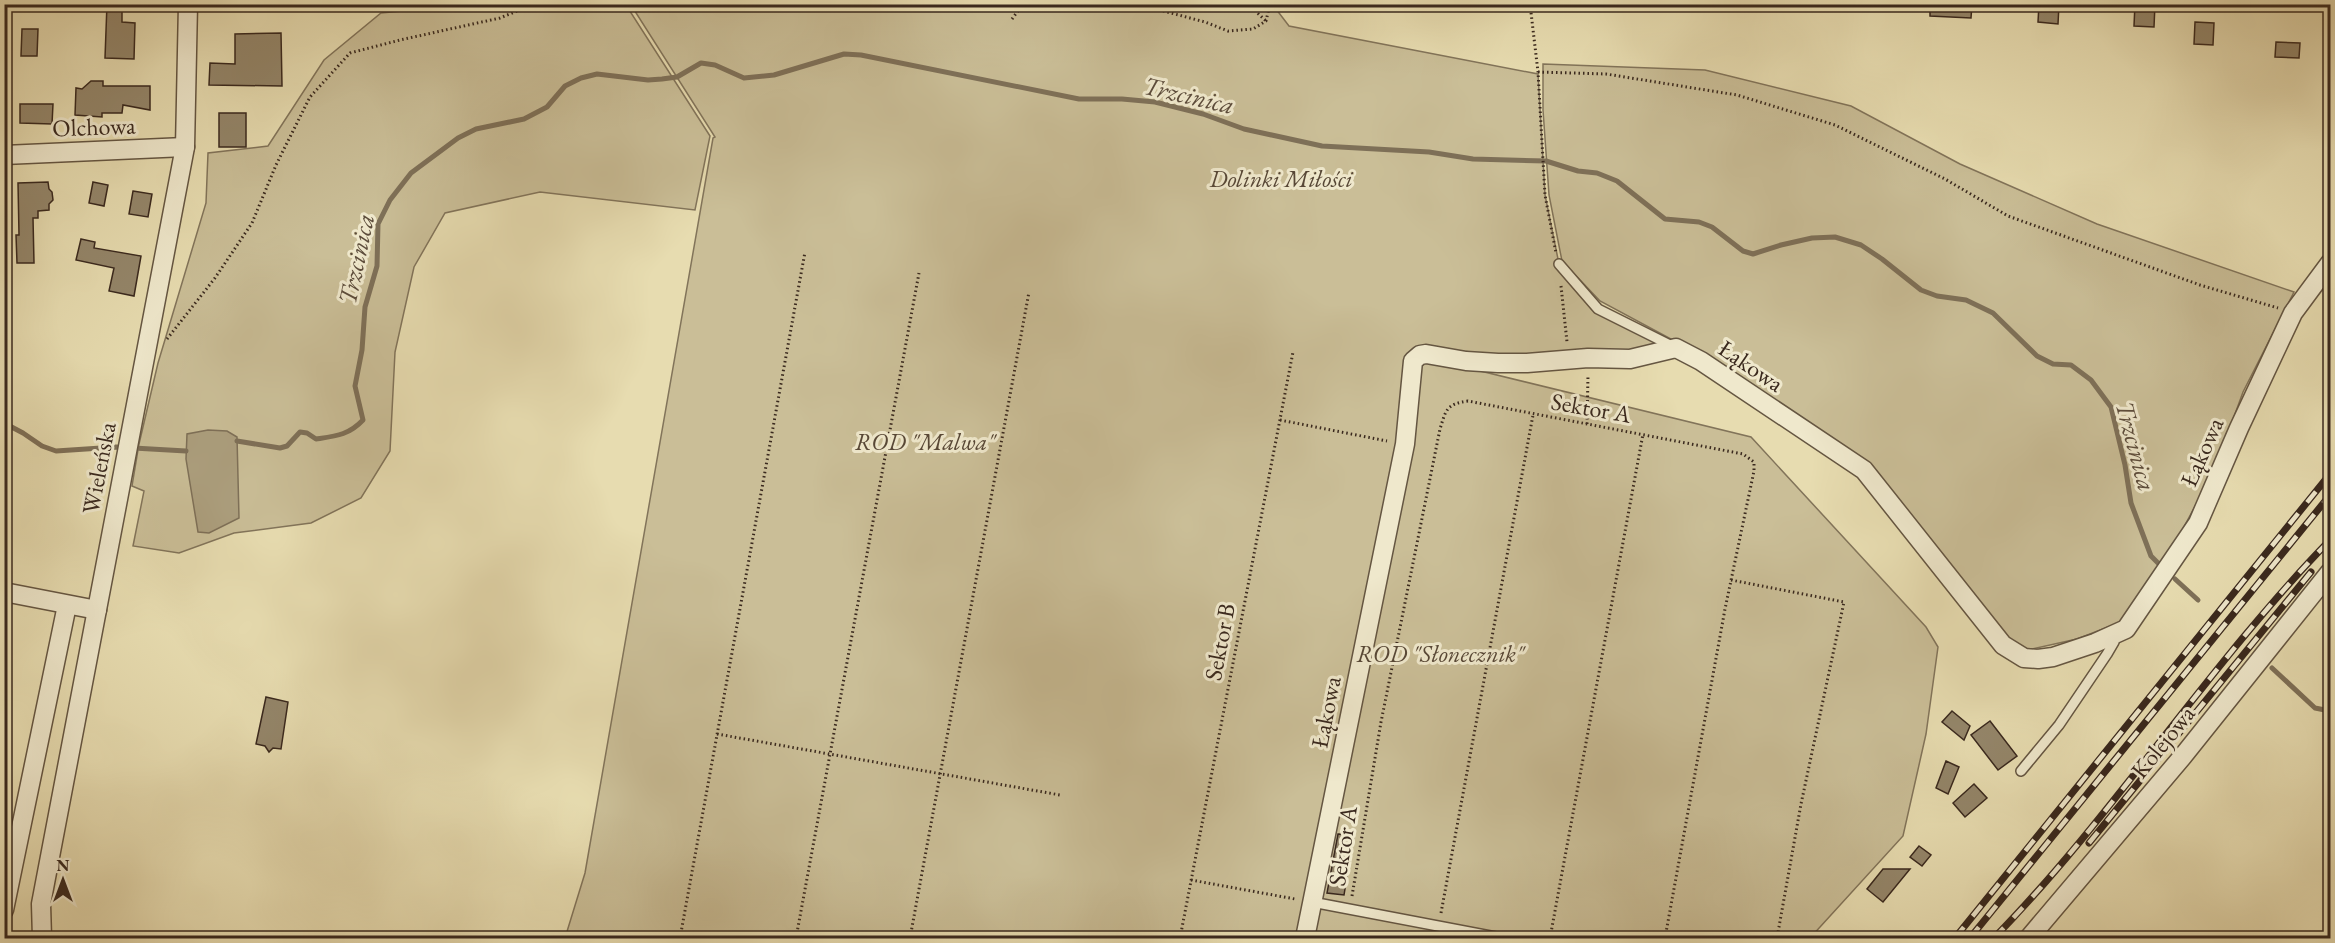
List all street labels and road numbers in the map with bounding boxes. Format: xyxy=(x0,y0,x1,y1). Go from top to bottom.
street label: Olchowa xyxy=(52,110,137,143)
street label: Łąkowa xyxy=(1713,333,1790,399)
street label: Sektor A xyxy=(1549,385,1634,430)
street label: Łąkowa xyxy=(2173,412,2231,491)
street label: Wieleńska xyxy=(74,419,123,517)
street label: Sektor B xyxy=(1197,601,1242,683)
street label: Łąkowa xyxy=(1303,673,1348,750)
street label: Kolejowa xyxy=(2124,698,2202,785)
street label: Sektor A xyxy=(1321,803,1364,888)

